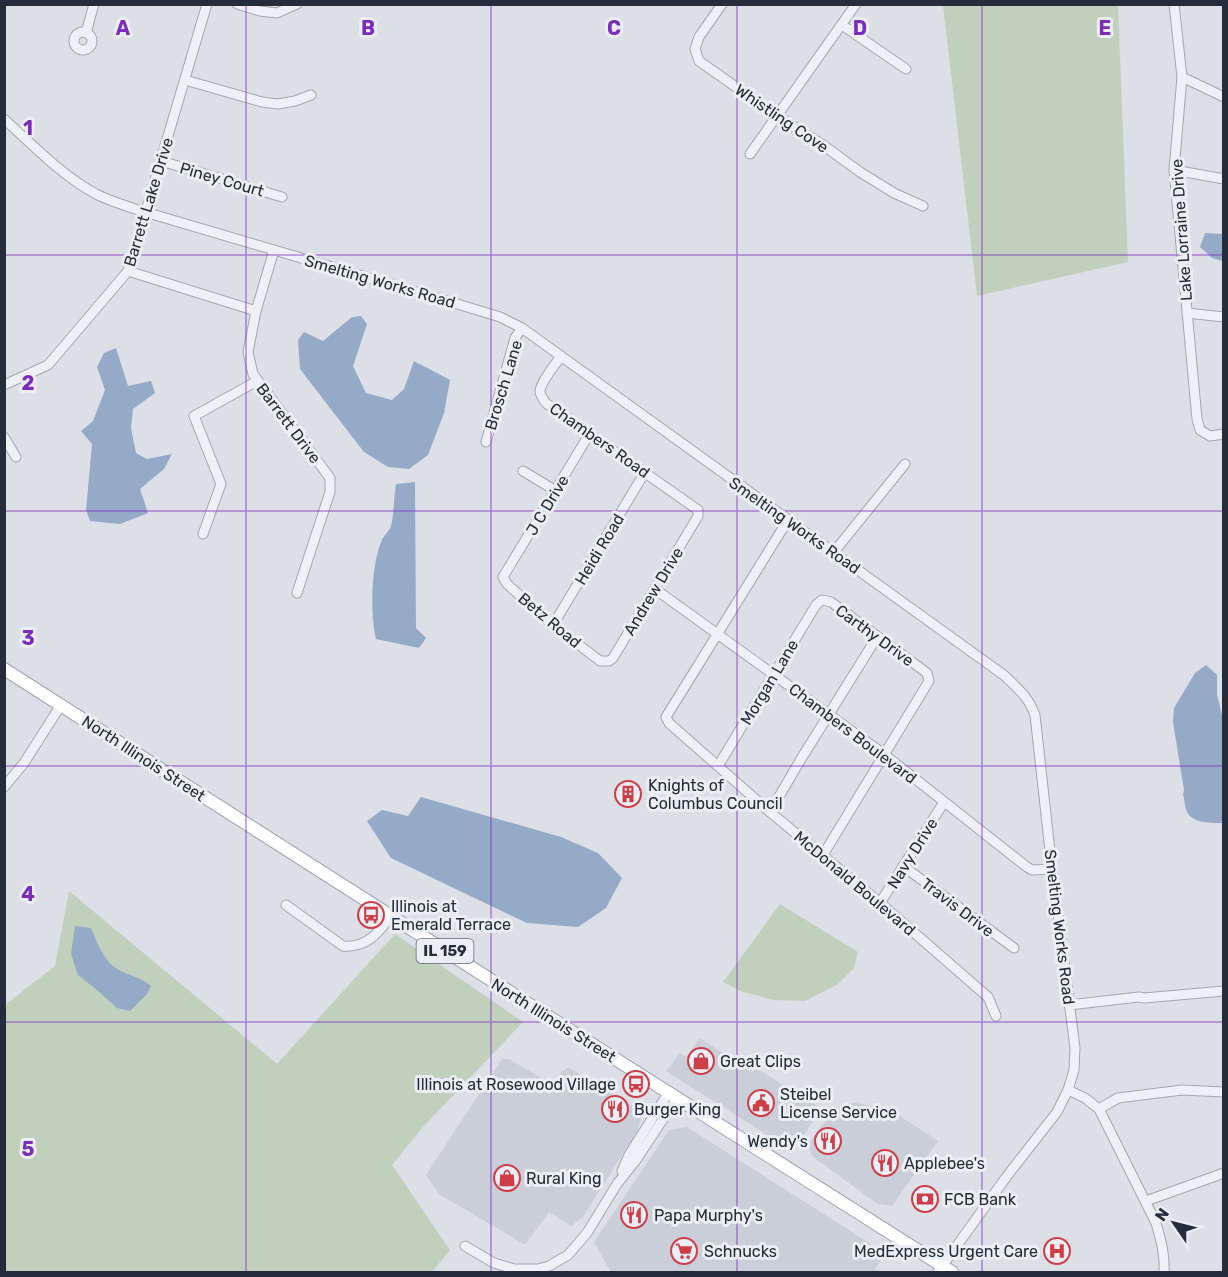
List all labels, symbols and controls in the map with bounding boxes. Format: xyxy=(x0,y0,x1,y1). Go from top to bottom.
text: A xyxy=(116,16,131,40)
text: B xyxy=(361,16,375,40)
text: C xyxy=(607,16,621,40)
text: D xyxy=(853,16,867,40)
text: E xyxy=(1099,16,1111,40)
street label: Whistling Cove xyxy=(731,80,832,157)
text: 1 xyxy=(23,116,33,140)
street label: Barrett Lake Drive xyxy=(120,135,177,269)
street label: Piney Court xyxy=(178,158,266,201)
street label: Lake Lorraine Drive xyxy=(1167,158,1196,302)
street label: Smelting Works Road xyxy=(302,251,457,312)
street label: Brosch Lane xyxy=(481,338,526,432)
text: 2 xyxy=(22,371,35,395)
street label: Barrett Drive xyxy=(252,379,325,467)
street label: Chambers Road xyxy=(546,399,653,482)
street label: J C Drive xyxy=(522,472,573,539)
street label: Smelting Works Road xyxy=(725,473,864,578)
street label: Heidi Road xyxy=(571,510,628,588)
street label: Andrew Drive xyxy=(620,544,687,639)
street label: Betz Road xyxy=(515,589,585,652)
street label: Carthy Drive xyxy=(832,601,918,670)
text: 3 xyxy=(21,626,35,650)
street label: Morgan Lane xyxy=(736,636,802,728)
street label: Chambers Boulevard xyxy=(785,679,920,788)
street label: North Illinois Street xyxy=(78,711,209,805)
place label: Knights of Columbus Council xyxy=(648,776,783,813)
building icon: Knights of Columbus Council xyxy=(613,779,643,809)
street label: Navy Drive xyxy=(883,814,942,892)
street label: McDonald Boulevard xyxy=(790,827,919,940)
street label: Smelting Works Road xyxy=(1041,849,1078,1006)
street label: Travis Drive xyxy=(918,874,998,941)
text: 4 xyxy=(21,882,35,906)
place label: Illinois at Emerald Terrace xyxy=(391,897,511,934)
bus stop icon: Illinois at Emerald Terrace xyxy=(356,900,386,930)
road number: IL 159 xyxy=(416,939,474,963)
street label: North Illinois Street xyxy=(488,974,620,1066)
shop icon: Great Clips xyxy=(686,1046,716,1076)
place label: Great Clips xyxy=(720,1052,801,1071)
bus stop icon: Illinois at Rosewood Village xyxy=(621,1069,651,1099)
place label: Illinois at Rosewood Village xyxy=(416,1075,616,1094)
place label: Steibel License Service xyxy=(780,1085,897,1122)
public building icon: Steibel License Service xyxy=(746,1088,776,1118)
restaurant icon: Burger King xyxy=(600,1094,630,1124)
place label: Burger King xyxy=(634,1100,721,1119)
restaurant icon: Wendy's xyxy=(813,1126,843,1156)
place label: Wendy's xyxy=(747,1132,808,1151)
text: 5 xyxy=(22,1137,35,1161)
restaurant icon: Applebee's xyxy=(870,1148,900,1178)
place label: Applebee's xyxy=(904,1154,985,1173)
shop icon: Rural King xyxy=(492,1163,522,1193)
place label: Rural King xyxy=(526,1169,601,1188)
bank icon: FCB Bank xyxy=(910,1184,940,1214)
place label: FCB Bank xyxy=(944,1190,1017,1209)
north arrow xyxy=(1144,1193,1204,1253)
restaurant icon: Papa Murphy's xyxy=(619,1200,649,1230)
text: N xyxy=(1151,1205,1173,1225)
place label: Papa Murphy's xyxy=(654,1206,763,1225)
supermarket icon: Schnucks xyxy=(669,1236,699,1266)
hospital icon: MedExpress Urgent Care xyxy=(1042,1236,1072,1266)
place label: Schnucks xyxy=(704,1242,777,1261)
place label: MedExpress Urgent Care xyxy=(854,1242,1038,1261)

